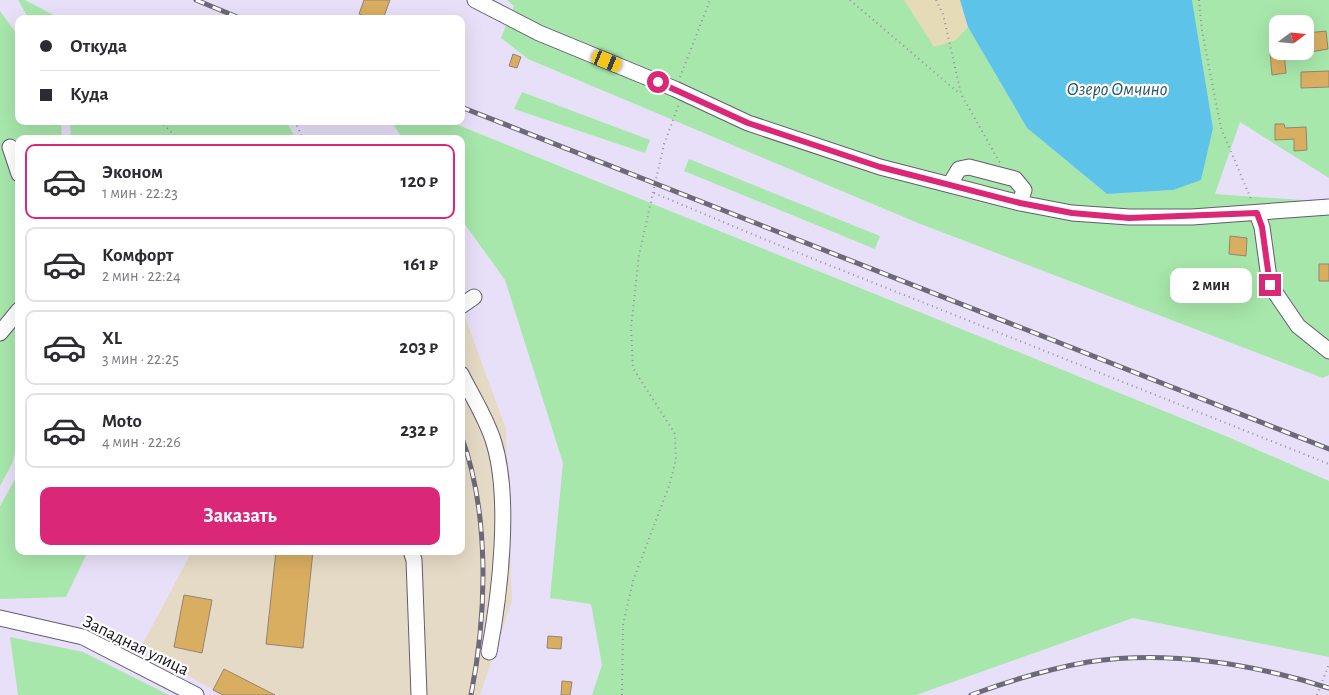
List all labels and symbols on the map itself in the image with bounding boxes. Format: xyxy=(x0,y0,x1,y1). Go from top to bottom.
north arrow xyxy=(1269,15,1314,60)
car xyxy=(590,48,623,74)
route start xyxy=(647,71,669,93)
water label: Озеро Омчино xyxy=(1067,80,1168,99)
callout: 2 мин xyxy=(1170,268,1252,302)
route end xyxy=(1259,274,1281,296)
street label: Западная улица xyxy=(80,612,191,679)

